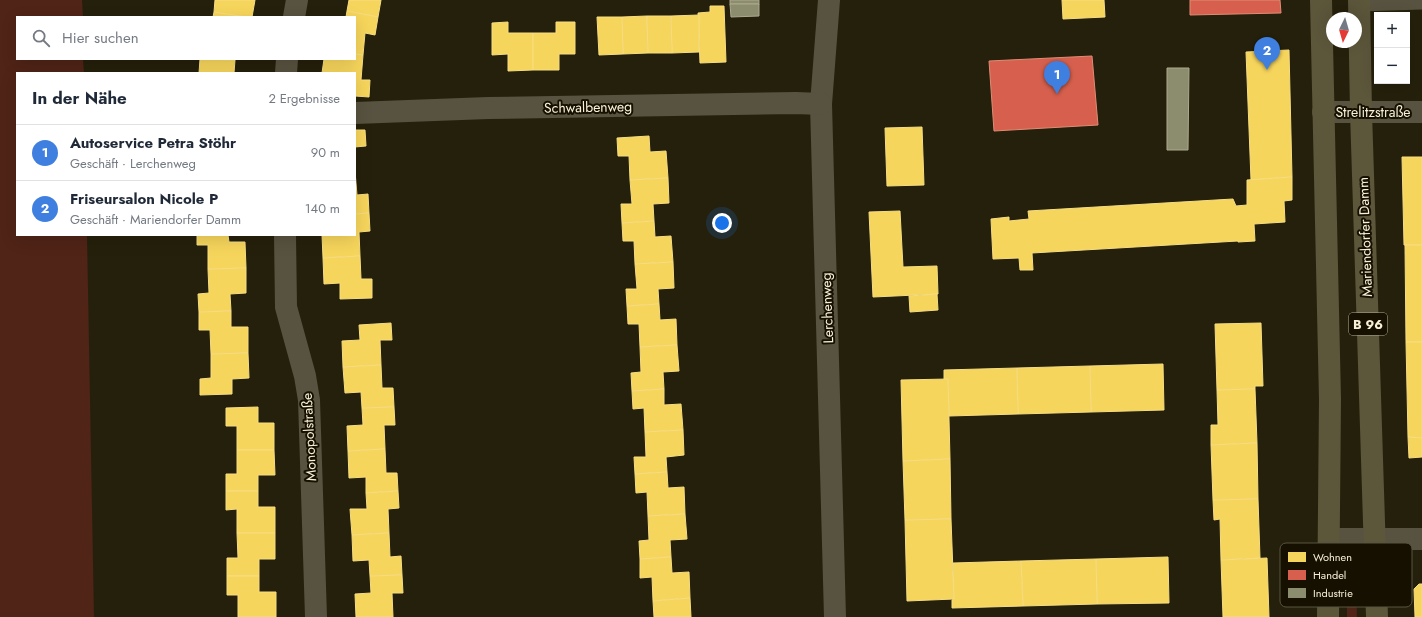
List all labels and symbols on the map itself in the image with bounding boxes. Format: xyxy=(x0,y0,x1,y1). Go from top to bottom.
north arrow xyxy=(1326,12,1362,48)
pin: 2 xyxy=(1254,37,1280,70)
pin: 1 xyxy=(1044,61,1070,94)
street label: Schwalbenweg xyxy=(544,96,632,118)
street label: Strelitzstraße xyxy=(1335,102,1411,122)
street label: Mariendorfer Damm xyxy=(1353,177,1377,297)
your location xyxy=(712,213,732,233)
street label: Lerchenweg xyxy=(816,272,838,344)
road number: B 96 xyxy=(1349,313,1387,335)
street label: Monopolstraße xyxy=(297,392,321,482)
legend xyxy=(1280,543,1412,607)
text: Wohnen xyxy=(1313,549,1352,565)
text: Handel xyxy=(1313,567,1346,583)
text: Industrie xyxy=(1313,585,1353,601)

